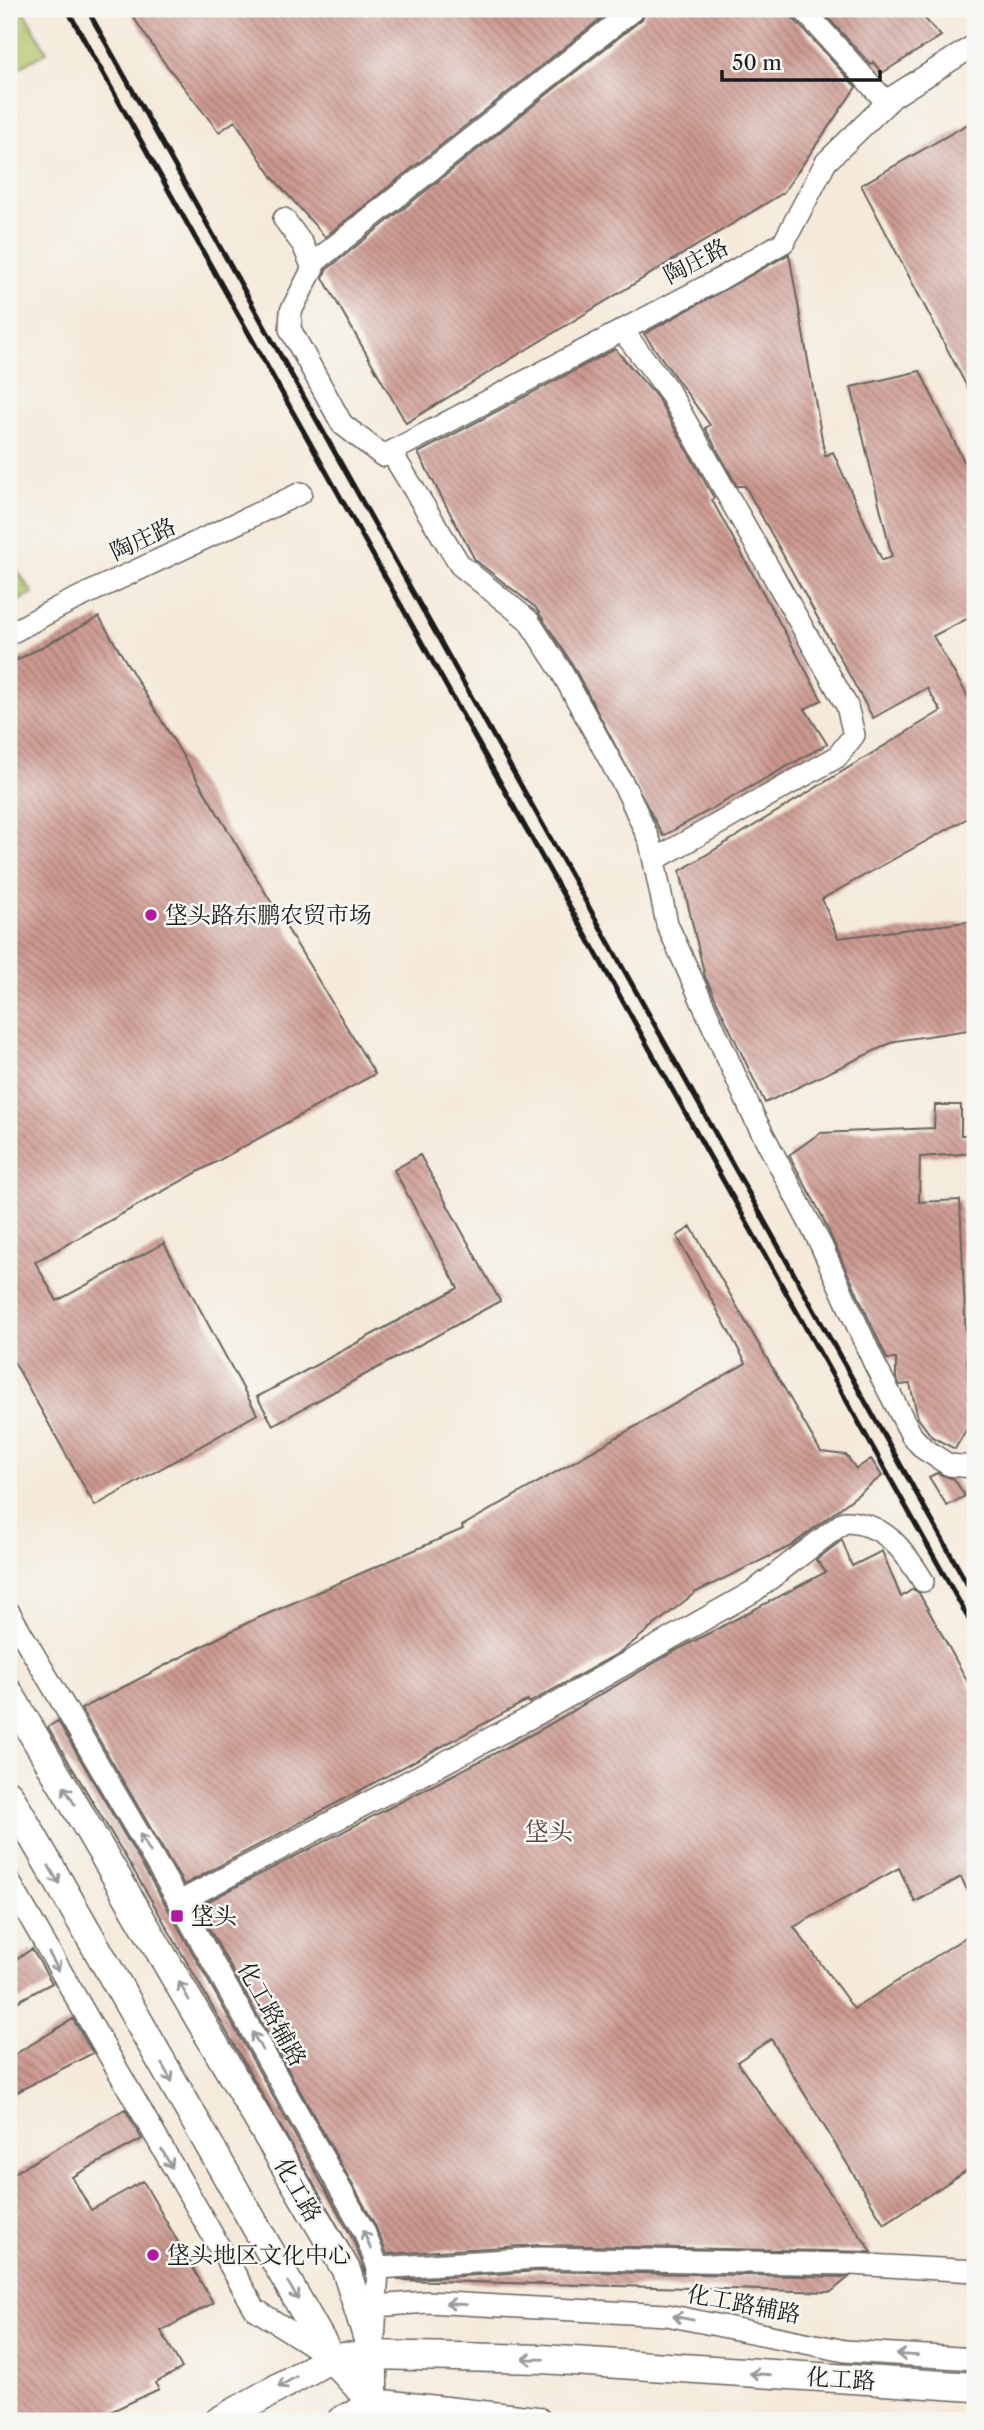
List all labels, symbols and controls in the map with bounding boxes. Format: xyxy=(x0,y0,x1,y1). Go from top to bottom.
scale bar xyxy=(722,38,879,82)
text: 50 m xyxy=(732,50,782,75)
street label: 陶庄路 xyxy=(659,232,733,290)
street label: 陶庄路 xyxy=(106,512,180,566)
place label: 垡头路东鹏农贸市场 xyxy=(165,901,372,929)
marker: 垡头路东鹏农贸市场 xyxy=(143,907,159,923)
one-way arrow xyxy=(62,1785,76,1805)
district label: 垡头 xyxy=(525,1817,573,1846)
one-way arrow xyxy=(137,1833,151,1853)
one-way arrow xyxy=(47,1865,61,1885)
place label: 垡头 xyxy=(191,1902,237,1930)
marker: 垡头 xyxy=(169,1908,185,1924)
one-way arrow xyxy=(48,1951,61,1972)
street label: 化工路辅路 xyxy=(232,1957,312,2071)
one-way arrow xyxy=(177,1981,190,2002)
one-way arrow xyxy=(250,2031,264,2051)
one-way arrow xyxy=(160,2062,174,2082)
one-way arrow xyxy=(160,2149,174,2169)
street label: 化工路 xyxy=(269,2153,327,2227)
one-way arrow xyxy=(360,2229,373,2251)
place label: 垡头地区文化中心 xyxy=(167,2241,351,2269)
marker: 垡头地区文化中心 xyxy=(145,2247,161,2263)
street label: 化工路辅路 xyxy=(685,2279,803,2329)
one-way arrow xyxy=(286,2281,300,2301)
one-way arrow xyxy=(445,2297,468,2310)
one-way arrow xyxy=(672,2311,695,2325)
one-way arrow xyxy=(896,2348,919,2361)
one-way arrow xyxy=(522,2352,545,2365)
street label: 化工路 xyxy=(806,2363,876,2395)
one-way arrow xyxy=(749,2367,772,2380)
one-way arrow xyxy=(277,2376,297,2390)

